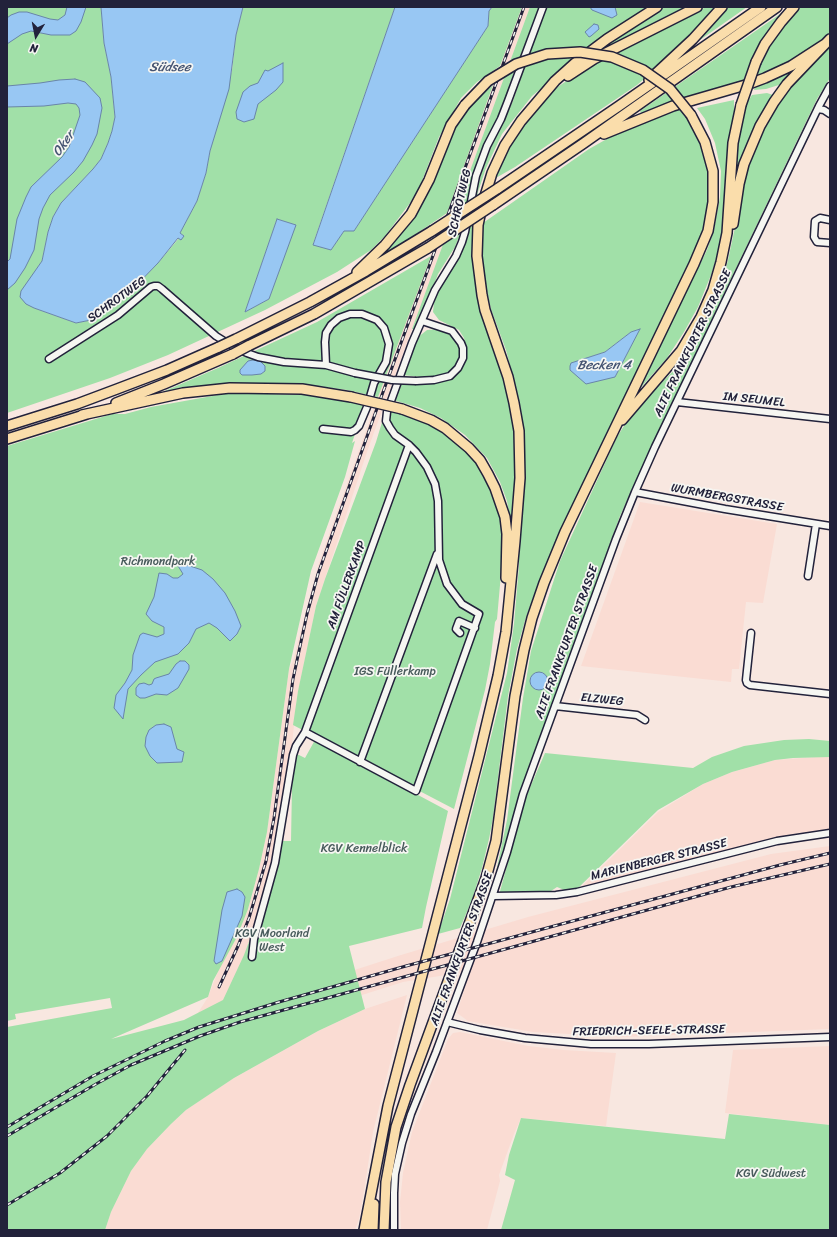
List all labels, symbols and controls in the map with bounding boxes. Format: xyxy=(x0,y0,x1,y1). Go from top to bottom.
north arrow xyxy=(16,16,56,56)
text: N xyxy=(28,38,39,58)
water label: Südsee xyxy=(149,60,191,76)
water label: Oker xyxy=(50,128,78,160)
street label: SCHROTWEG xyxy=(445,168,475,238)
street label: ALTE FRANKFURTER STRASSE xyxy=(651,267,735,419)
street label: SCHROTWEG xyxy=(85,274,149,326)
water label: Becken 4 xyxy=(577,358,631,374)
street label: IM SEUMEL xyxy=(722,390,786,410)
street label: WURMBERGSTRASSE xyxy=(670,481,784,515)
street label: AM FÜLLERKAMP xyxy=(324,539,370,631)
park label: Richmondpark xyxy=(121,555,195,569)
street label: ALTE FRANKFURTER STRASSE xyxy=(532,563,602,721)
park label: IGS Füllerkamp xyxy=(354,665,436,679)
street label: ELZWEG xyxy=(580,691,624,709)
street label: MARIENBERGER STRASSE xyxy=(589,836,729,884)
park label: KGV Kennelblick xyxy=(321,842,407,856)
street label: ALTE FRANKFURTER STRASSE xyxy=(427,870,497,1028)
park label: KGV Moorland West xyxy=(235,927,309,955)
street label: FRIEDRICH-SEELE-STRASSE xyxy=(573,1022,725,1040)
park label: KGV Südwest xyxy=(736,1167,806,1181)

